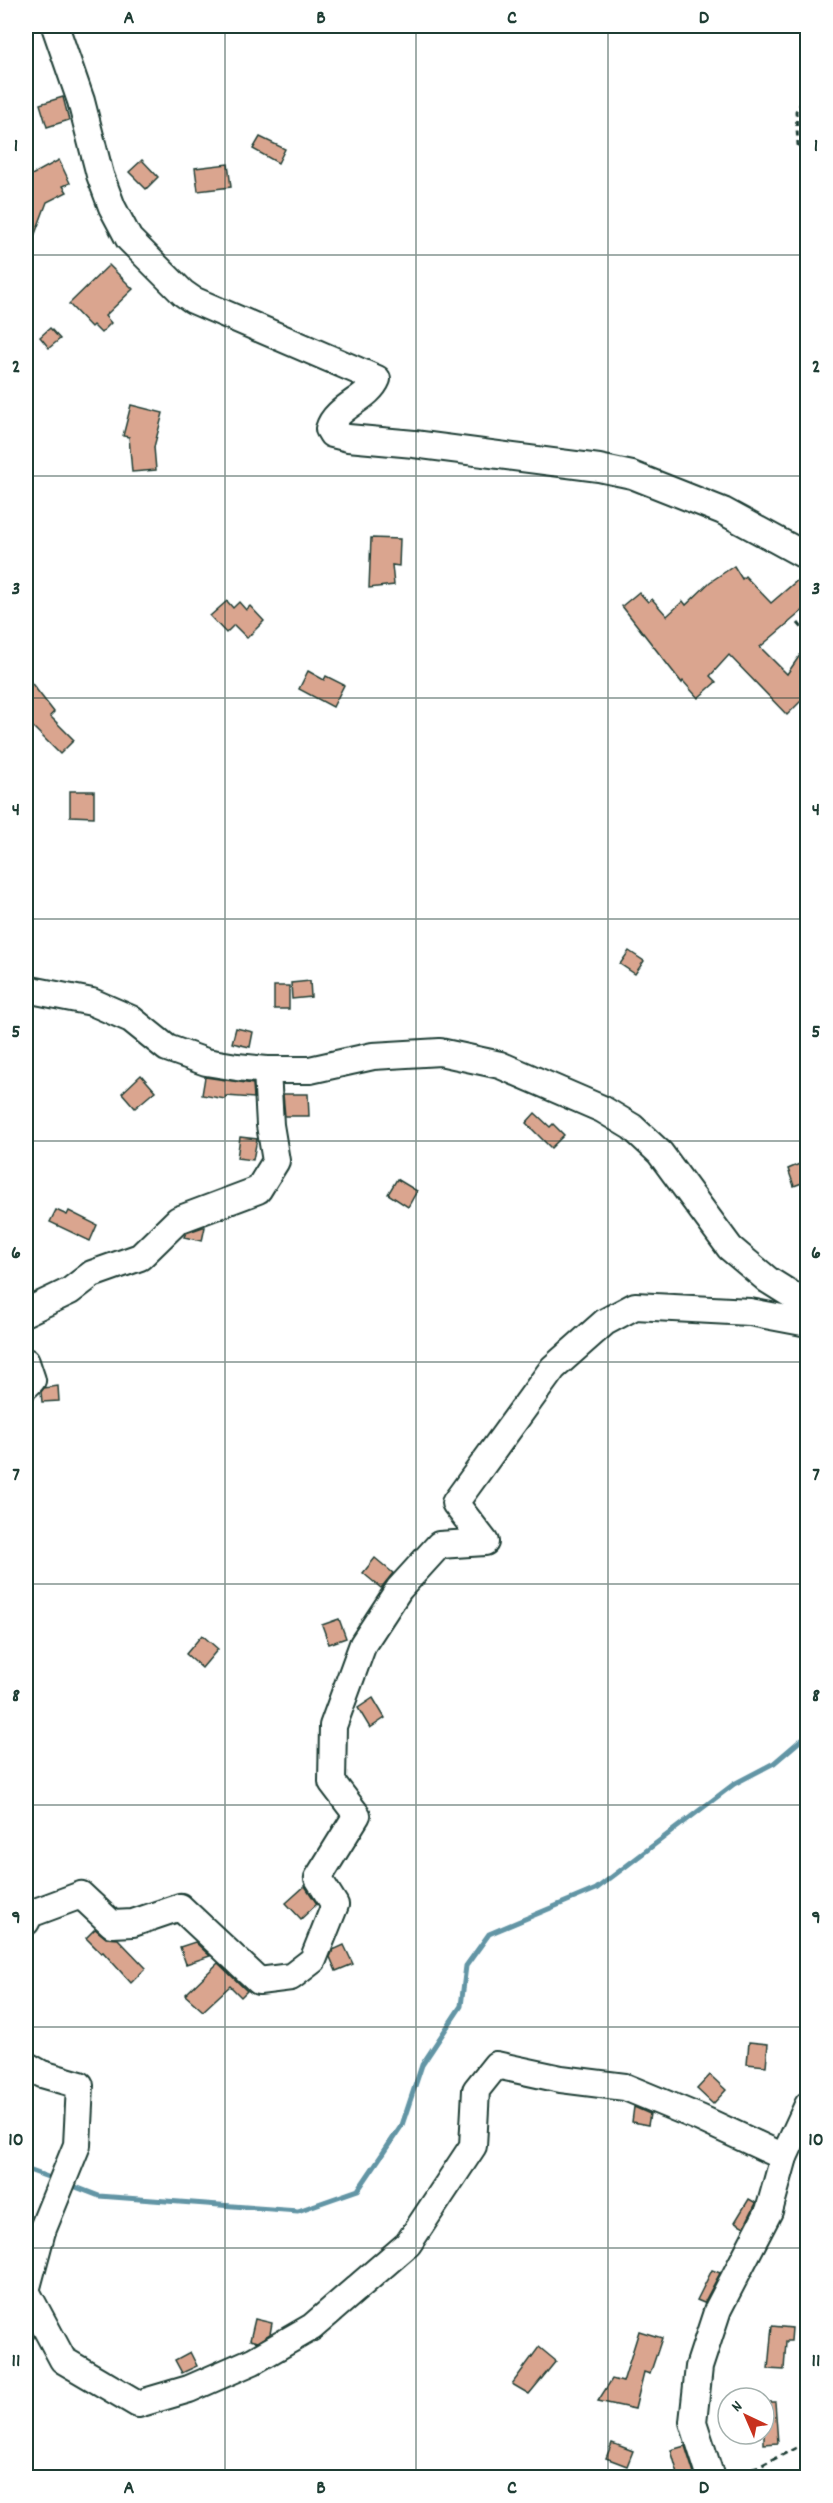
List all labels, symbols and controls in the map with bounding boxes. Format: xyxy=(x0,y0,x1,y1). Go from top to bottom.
text: A xyxy=(124,5,135,33)
text: B xyxy=(316,5,326,33)
text: C xyxy=(507,5,517,33)
text: D xyxy=(699,5,710,33)
text: 1 xyxy=(14,133,18,161)
text: 1 xyxy=(814,133,818,161)
text: 2 xyxy=(12,354,20,382)
text: 2 xyxy=(812,354,820,382)
text: 3 xyxy=(12,576,20,604)
text: 3 xyxy=(812,576,820,604)
text: 4 xyxy=(12,797,20,825)
text: 4 xyxy=(812,797,820,825)
text: 5 xyxy=(11,1019,21,1047)
text: 5 xyxy=(811,1019,821,1047)
text: 6 xyxy=(11,1240,21,1268)
text: 6 xyxy=(811,1240,821,1268)
text: 7 xyxy=(12,1462,20,1490)
text: 7 xyxy=(812,1462,820,1490)
text: 8 xyxy=(12,1683,20,1711)
text: 8 xyxy=(812,1683,820,1711)
text: 9 xyxy=(11,1905,21,1933)
text: 9 xyxy=(811,1905,821,1933)
text: 10 xyxy=(8,2127,24,2155)
text: 10 xyxy=(808,2127,824,2155)
text: 11 xyxy=(12,2348,20,2376)
text: 11 xyxy=(812,2348,820,2376)
north arrow xyxy=(716,2386,776,2446)
text: N xyxy=(726,2396,748,2418)
text: A xyxy=(124,2475,135,2503)
text: B xyxy=(316,2475,326,2503)
text: C xyxy=(507,2475,517,2503)
text: D xyxy=(699,2475,710,2503)

